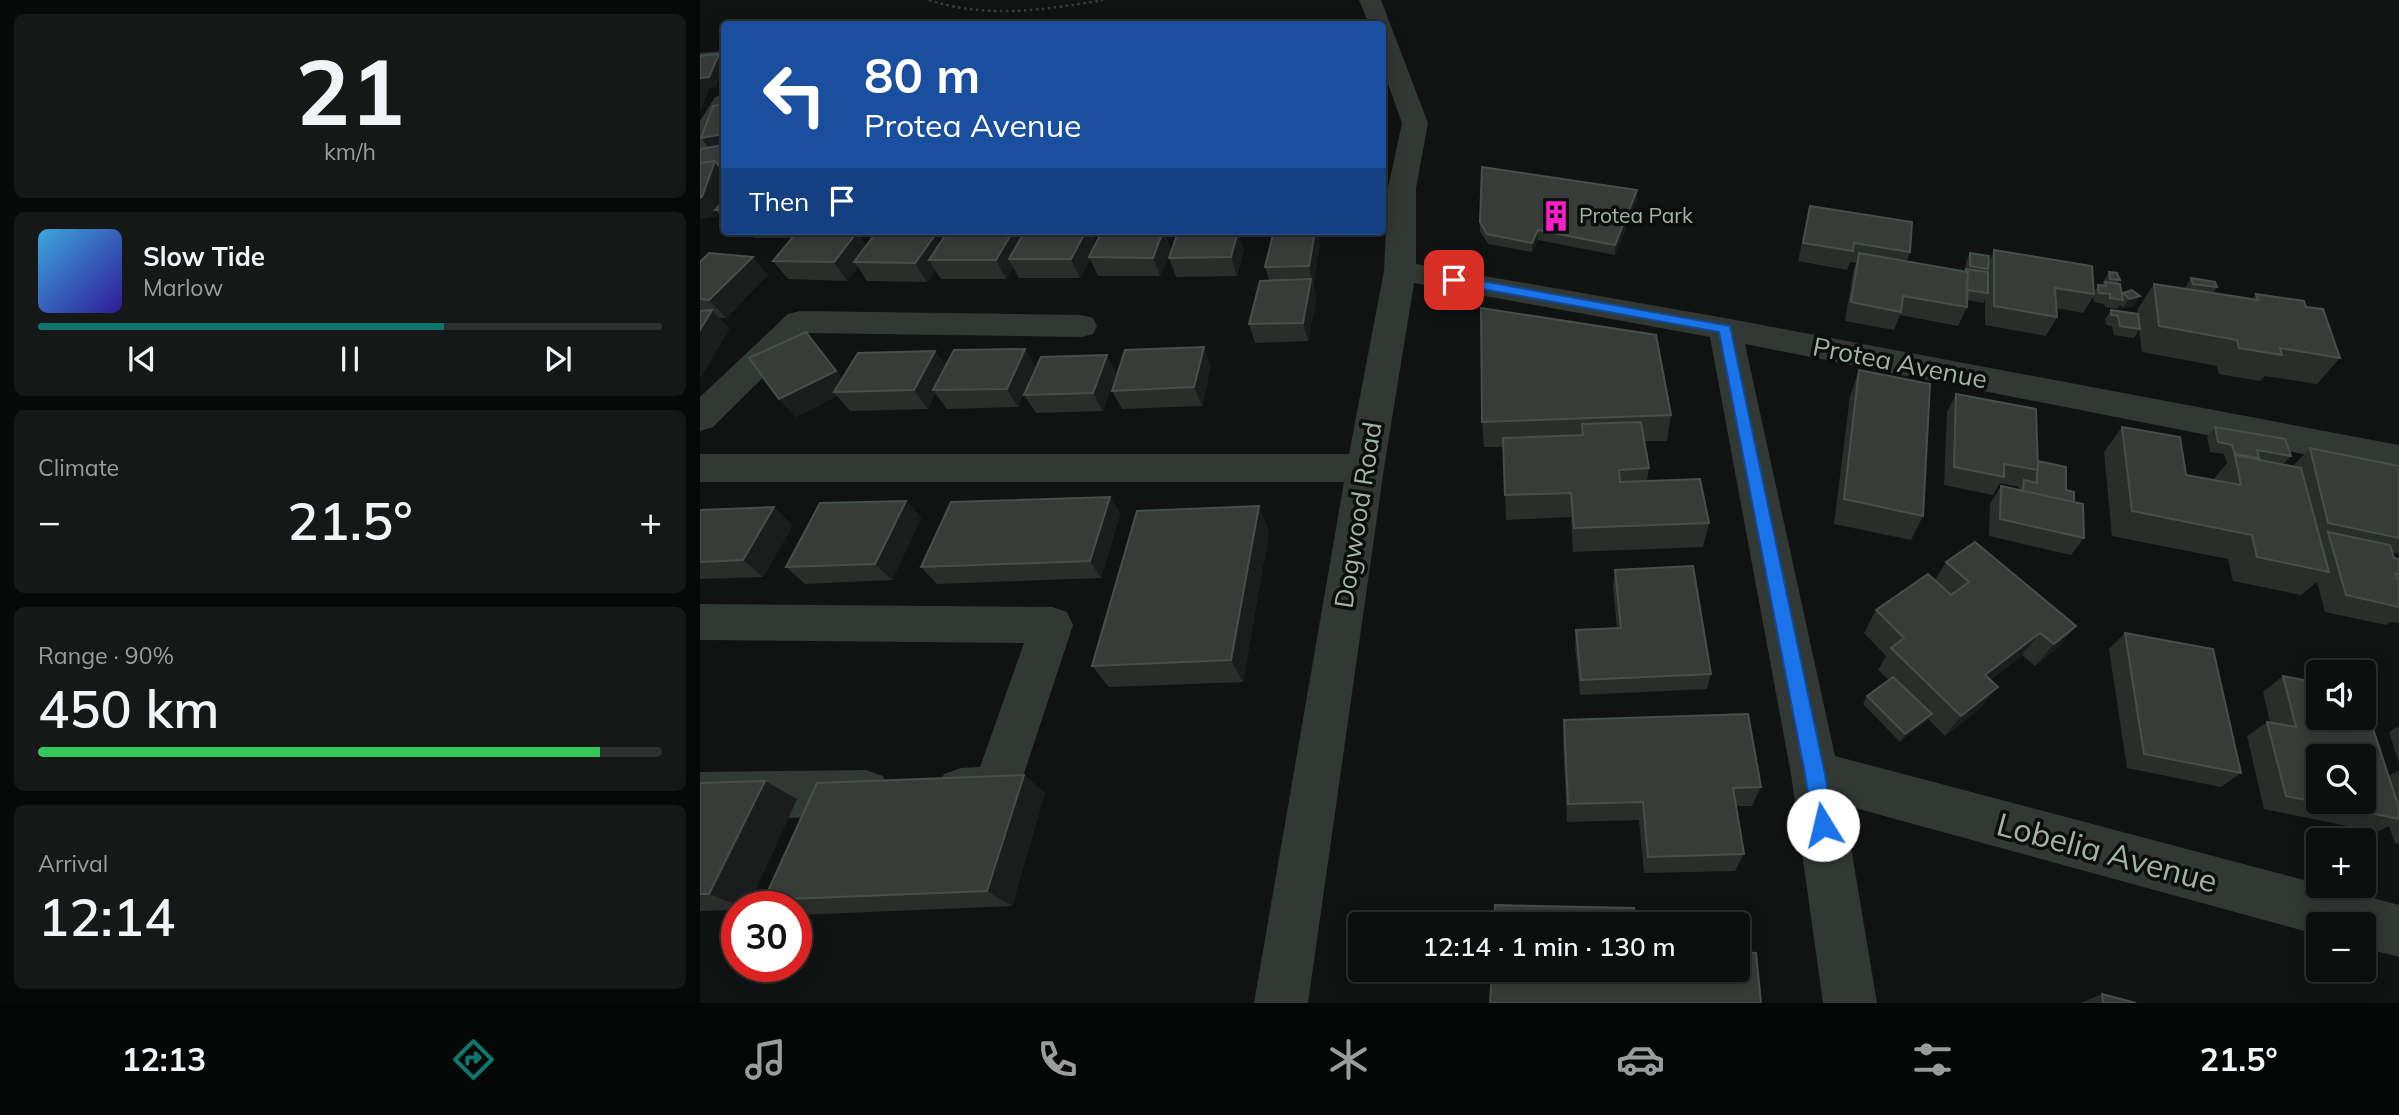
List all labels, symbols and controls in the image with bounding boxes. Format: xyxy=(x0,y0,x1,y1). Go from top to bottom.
text: 21 xyxy=(295,34,405,148)
text: 80 m xyxy=(864,44,980,105)
icon: left xyxy=(749,49,840,140)
text: Protea Avenue xyxy=(864,105,1082,145)
text: km/h xyxy=(324,137,376,166)
icon: arrive xyxy=(823,182,861,220)
text: Then xyxy=(749,185,809,218)
building icon: Protea Park xyxy=(1539,199,1573,233)
place label: Protea Park xyxy=(1579,202,1693,228)
text: Slow Tide xyxy=(143,240,265,273)
pin xyxy=(1424,250,1484,310)
icon: arrive xyxy=(1435,261,1473,299)
text: Marlow xyxy=(143,273,223,302)
street label: Protea Avenue xyxy=(1810,329,1990,396)
icon: previous xyxy=(123,340,161,378)
icon: pause xyxy=(331,340,369,378)
icon: next xyxy=(539,340,577,378)
street label: Dogwood Road xyxy=(1326,419,1389,610)
text: Climate xyxy=(38,453,119,482)
text: 21.5° xyxy=(287,488,413,553)
text: − xyxy=(38,497,61,545)
text: + xyxy=(639,497,662,545)
text: Range · 90% xyxy=(38,641,174,670)
map controls xyxy=(2306,660,2376,982)
button: sound xyxy=(2306,660,2376,730)
text: 450 km xyxy=(38,676,219,741)
button: search xyxy=(2306,744,2376,814)
position arrow xyxy=(1786,788,1860,862)
street label: Lobelia Avenue xyxy=(1993,803,2222,901)
button: + xyxy=(2306,828,2376,898)
text: Arrival xyxy=(38,849,108,878)
text: 12:14 xyxy=(38,884,175,949)
speed limit sign: 30 xyxy=(721,891,812,982)
button: − xyxy=(2306,912,2376,982)
text: 12:14 · 1 min · 130 m xyxy=(1422,930,1676,963)
icon: directions xyxy=(449,1035,498,1084)
icon: music xyxy=(741,1035,790,1084)
icon: phone xyxy=(1033,1035,1082,1084)
icon: climate xyxy=(1324,1035,1373,1084)
icon: car xyxy=(1616,1035,1665,1084)
icon: filters xyxy=(1908,1035,1957,1084)
text: 12:13 xyxy=(121,1039,206,1079)
text: 21.5° xyxy=(2200,1039,2278,1079)

